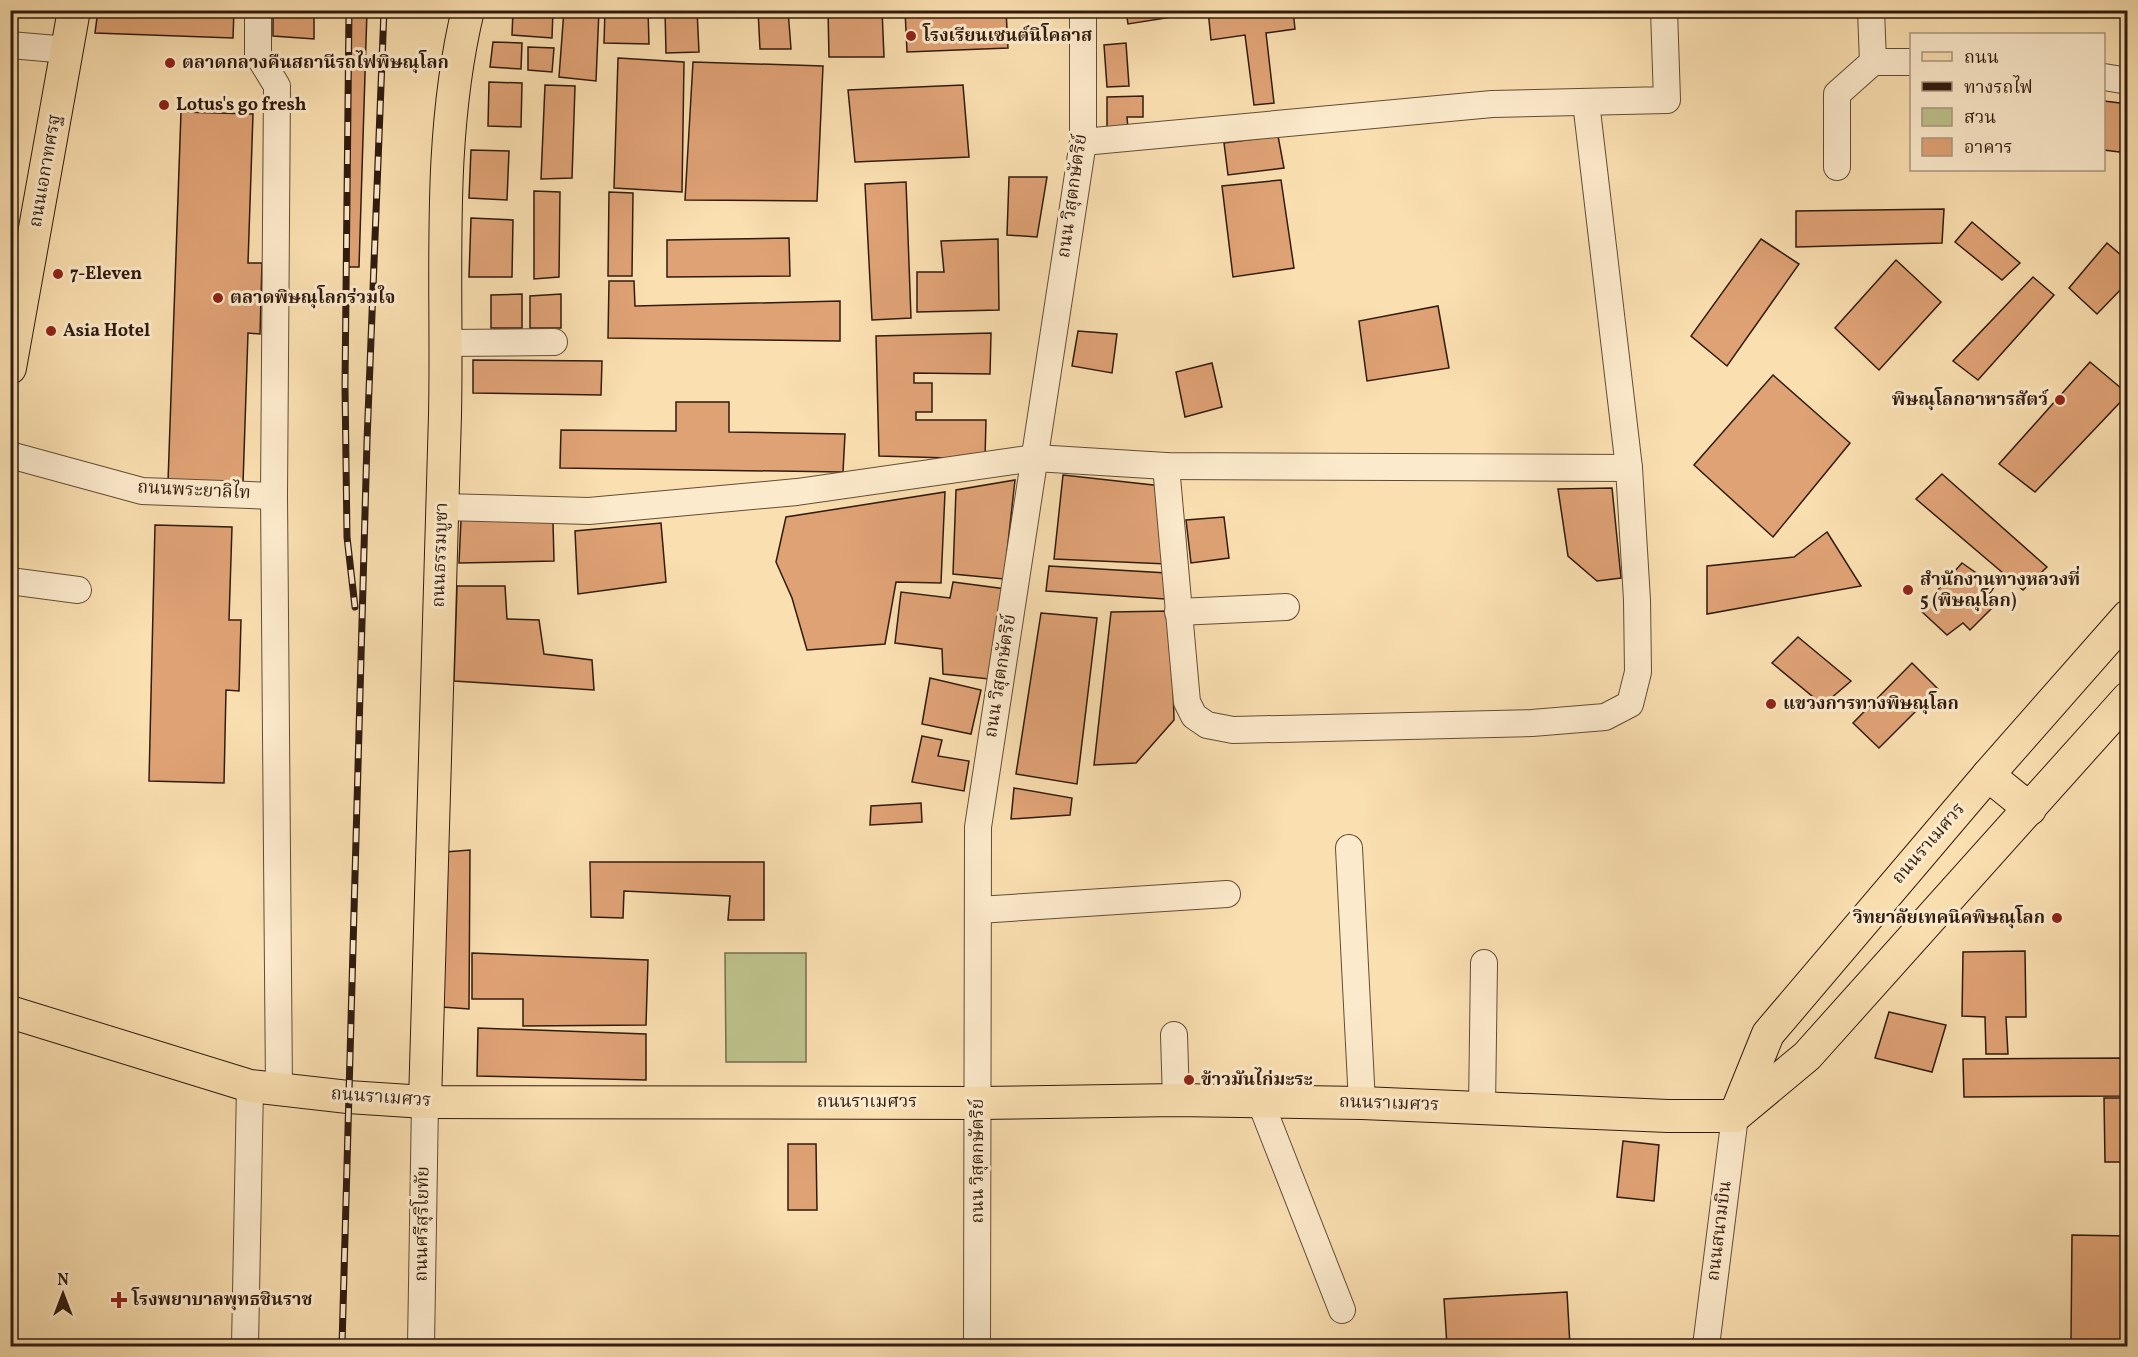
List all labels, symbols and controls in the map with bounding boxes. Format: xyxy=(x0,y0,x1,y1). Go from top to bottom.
place label: โรงเรียนเซนต์นิโคลาส xyxy=(922,23,1092,49)
marker: โรงเรียนเซนต์นิโคลาส xyxy=(904,29,918,43)
legend xyxy=(1910,33,2105,171)
text: ถนน xyxy=(1964,46,1999,71)
place label: ตลาดกลางคืนสถานีรถไฟพิษณุโลก xyxy=(182,50,449,76)
marker: ตลาดกลางคืนสถานีรถไฟพิษณุโลก xyxy=(163,56,177,70)
text: ทางรถไฟ xyxy=(1964,75,2033,101)
place label: Lotus's go fresh xyxy=(176,93,307,118)
marker: Lotus's go fresh xyxy=(157,98,171,112)
text: สวน xyxy=(1964,106,1996,131)
street label: ถนนเอกาทศรฐ xyxy=(24,113,68,229)
street label: ถนน วิสุตกษัตริย์ xyxy=(1052,132,1094,260)
text: อาคาร xyxy=(1964,136,2013,161)
place label: 7-Eleven xyxy=(70,262,142,287)
marker: 7-Eleven xyxy=(51,267,65,281)
place label: ตลาดพิษณุโลกร่วมใจ xyxy=(230,285,396,311)
marker: ตลาดพิษณุโลกร่วมใจ xyxy=(211,291,225,305)
place label: Asia Hotel xyxy=(63,319,150,344)
marker: Asia Hotel xyxy=(44,324,58,338)
place label: พิษณุโลกอาหารสัตว์ xyxy=(1892,387,2049,413)
marker: พิษณุโลกอาหารสัตว์ xyxy=(2053,393,2067,407)
street label: ถนนพระยาลิไท xyxy=(137,475,251,506)
street label: ถนนธรรมบูชา xyxy=(427,502,455,608)
place label: สำนักงานทางหลวงที่ 5 (พิษณุโลก) xyxy=(1920,565,2080,614)
marker: สำนักงานทางหลวงที่ 5 (พิษณุโลก) xyxy=(1901,583,1915,597)
street label: ถนน วิสุตกษัตริย์ xyxy=(979,612,1023,740)
place label: แขวงการทางพิษณุโลก xyxy=(1783,691,1959,717)
marker: แขวงการทางพิษณุโลก xyxy=(1764,697,1778,711)
street label: ถนนราเมศวร xyxy=(1887,798,1971,890)
place label: วิทยาลัยเทคนิคพิษณุโลก xyxy=(1852,905,2045,931)
marker: วิทยาลัยเทคนิคพิษณุโลก xyxy=(2050,911,2064,925)
place label: ข้าวมันไก่มะระ xyxy=(1201,1067,1313,1093)
marker: ข้าวมันไก่มะระ xyxy=(1182,1073,1196,1087)
street label: ถนนราเมศวร xyxy=(330,1082,432,1114)
street label: ถนนราเมศวร xyxy=(817,1090,917,1115)
street label: ถนนราเมศวร xyxy=(1338,1090,1440,1118)
street label: ถนน วิสุตกษัตริย์ xyxy=(966,1099,991,1223)
street label: ถนนศรีสุริโยทัย xyxy=(407,1166,437,1282)
street label: ถนนสนามบิน xyxy=(1701,1179,1739,1283)
north arrow xyxy=(33,1264,93,1324)
text: N xyxy=(57,1270,69,1292)
place label: โรงพยาบาลพุทธชินราช xyxy=(131,1287,312,1313)
marker: โรงพยาบาลพุทธชินราช xyxy=(110,1291,128,1309)

